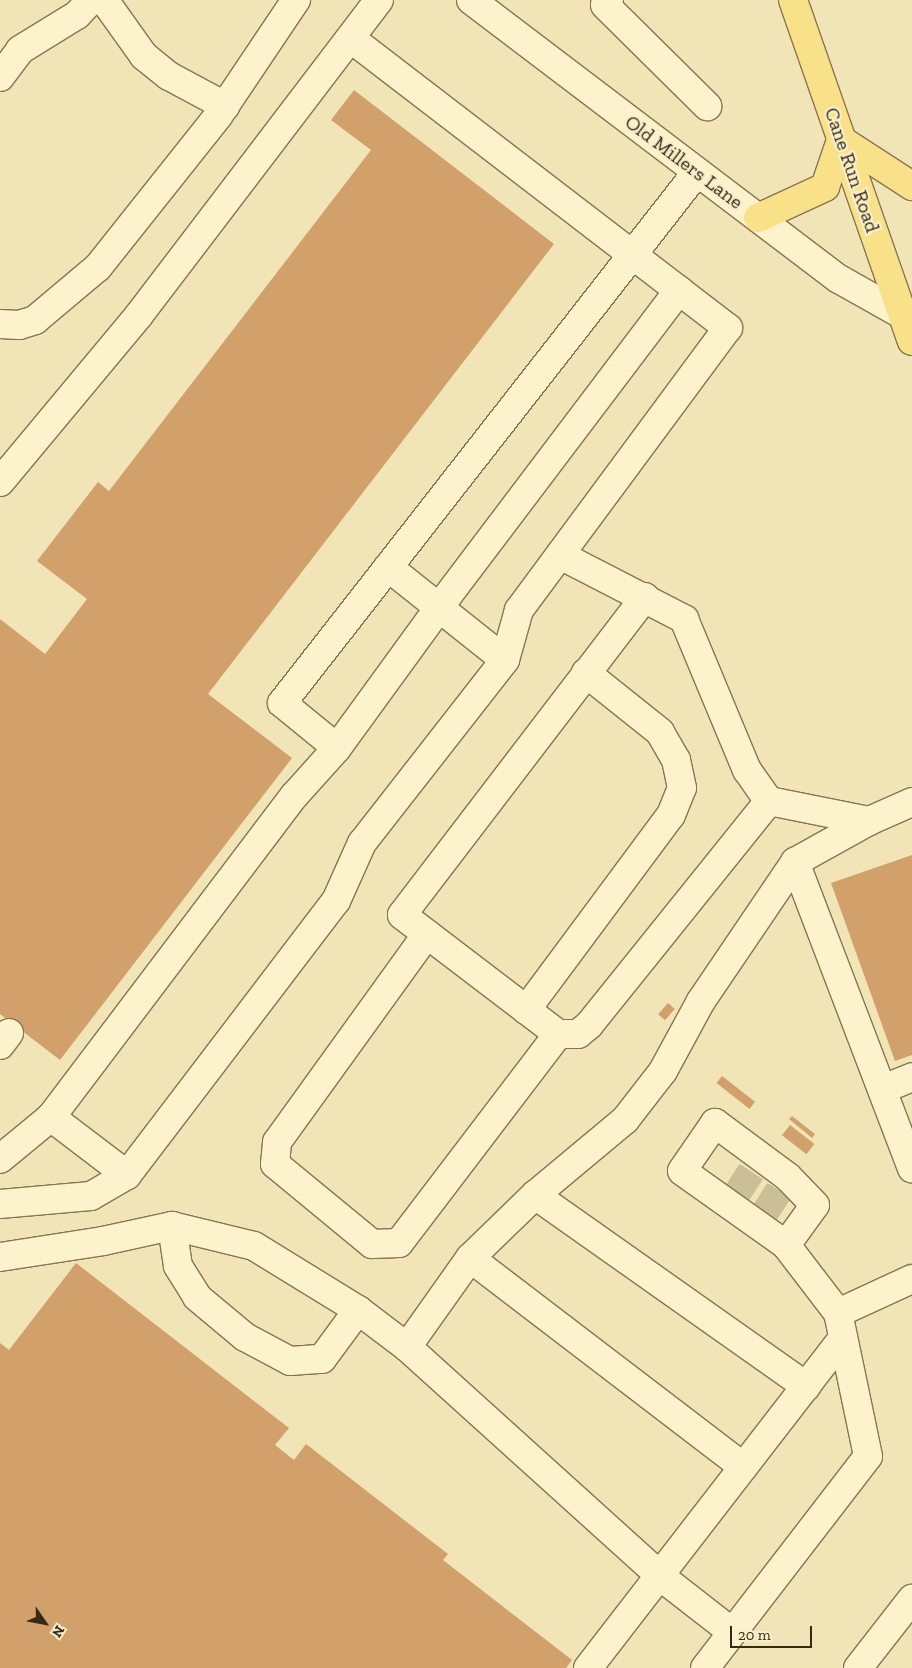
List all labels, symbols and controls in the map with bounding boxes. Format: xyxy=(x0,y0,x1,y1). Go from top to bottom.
street label: Cane Run Road xyxy=(819,104,885,236)
street label: Old Millers Lane xyxy=(620,110,748,214)
north arrow xyxy=(20,1598,70,1648)
scale bar xyxy=(732,1616,814,1648)
text: N xyxy=(48,1622,68,1641)
text: 20 m xyxy=(738,1626,771,1644)

